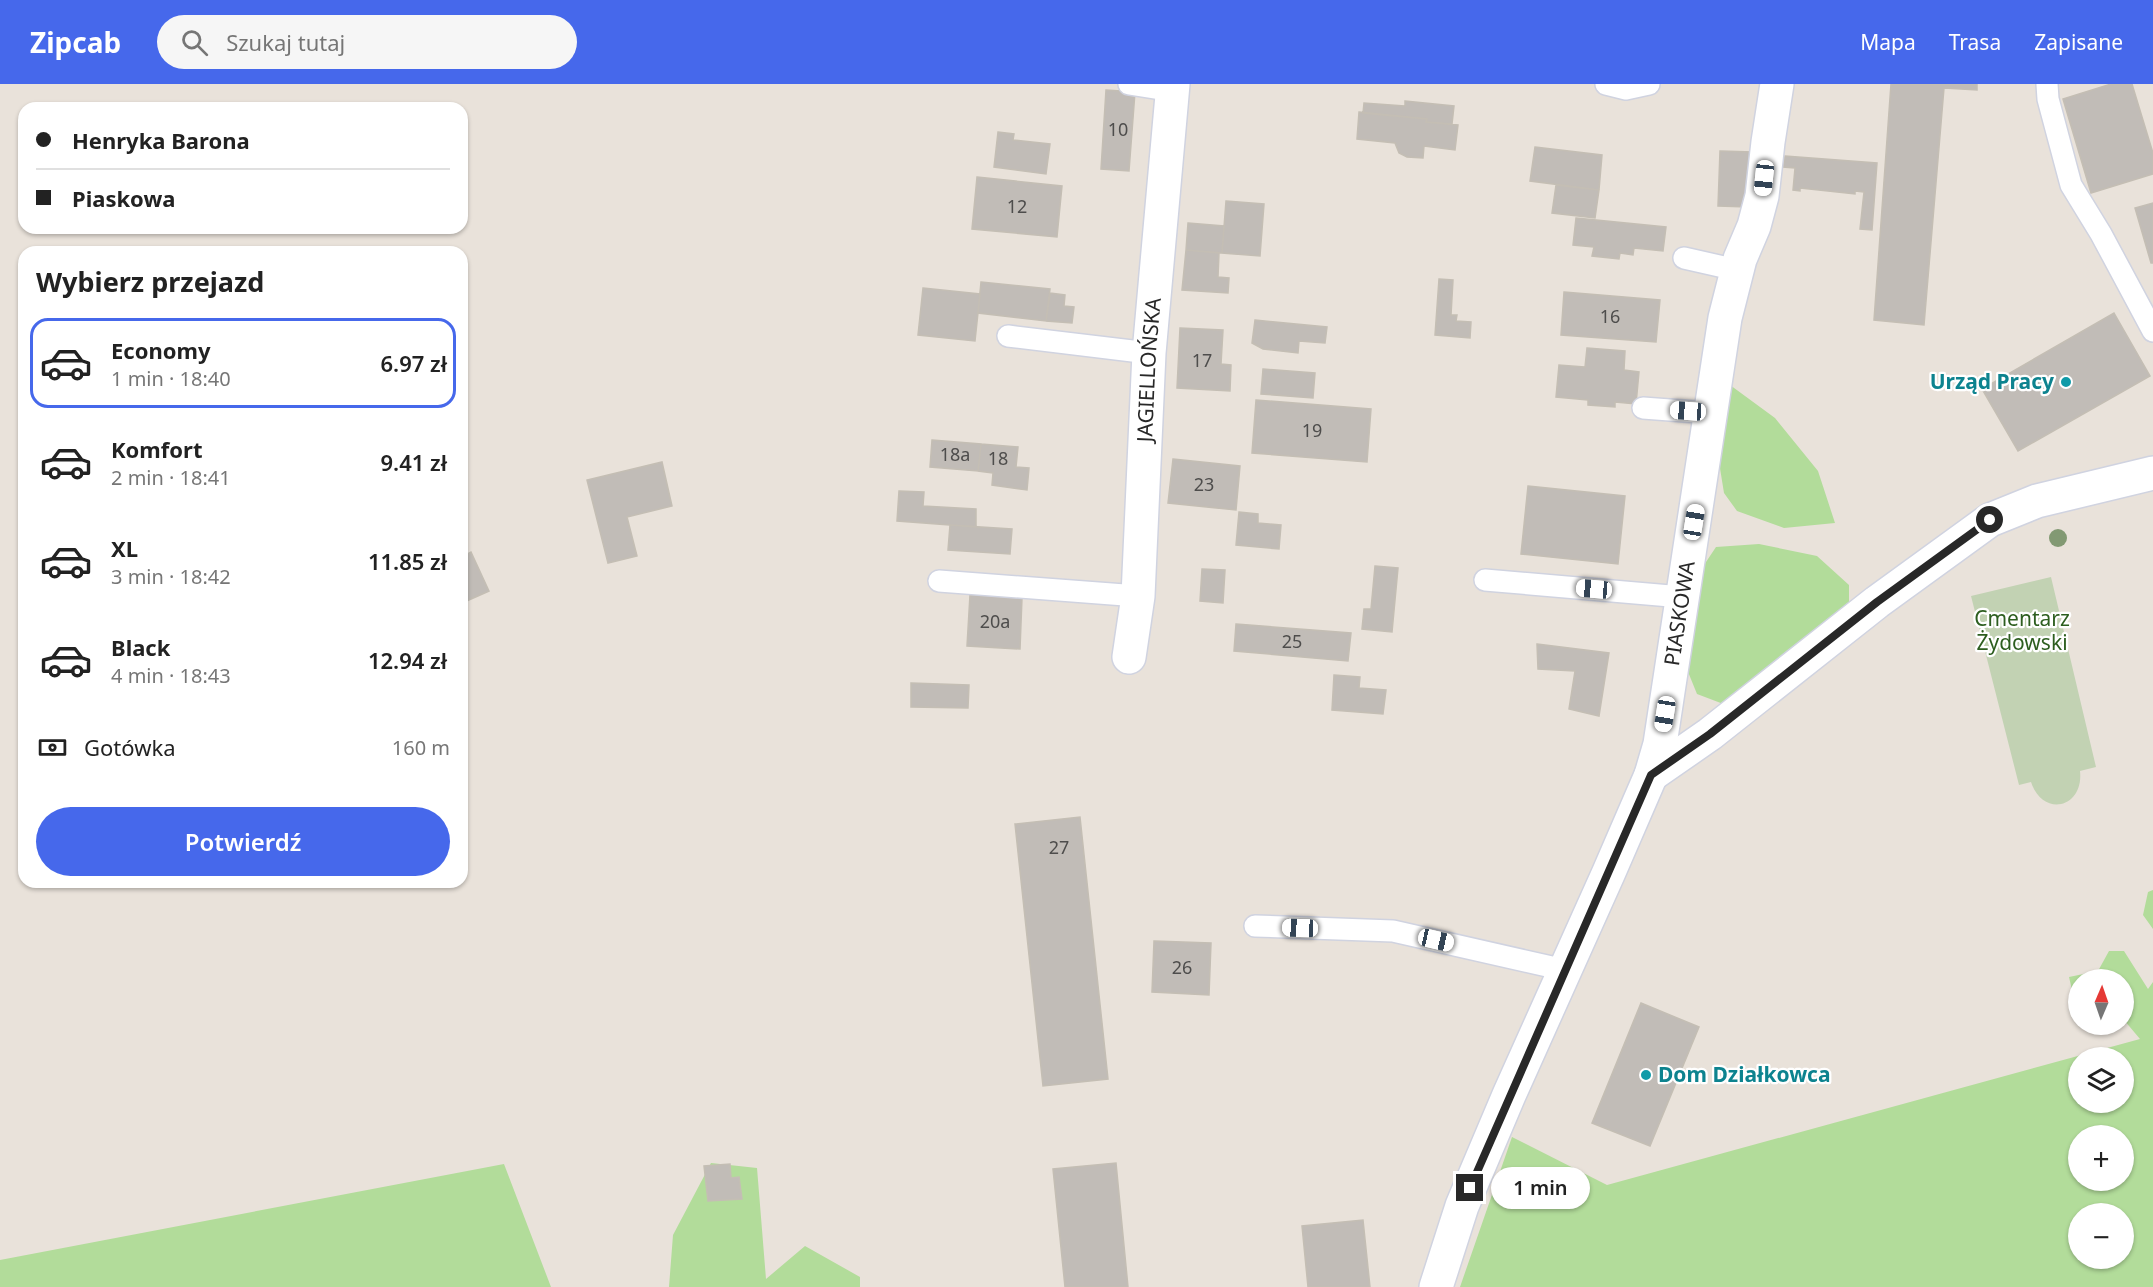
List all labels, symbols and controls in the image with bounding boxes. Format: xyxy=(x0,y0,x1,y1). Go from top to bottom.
search box xyxy=(157,15,577,69)
text: Zipcab xyxy=(30,23,121,61)
icon: search xyxy=(178,26,211,59)
text: Szukaj tutaj xyxy=(226,27,345,57)
text: Mapa xyxy=(1860,28,1916,56)
text: Trasa xyxy=(1949,28,2001,56)
text: Zapisane xyxy=(2034,28,2123,56)
house number: 10 xyxy=(1108,117,1128,141)
text: Henryka Barona xyxy=(72,125,250,155)
car xyxy=(1753,159,1775,197)
text: Piaskowa xyxy=(72,183,175,213)
house number: 12 xyxy=(1007,194,1027,218)
text: Wybierz przejazd xyxy=(36,263,264,300)
street label: JAGIELLOŃSKA xyxy=(1130,296,1167,445)
house number: 16 xyxy=(1600,304,1620,328)
text: Economy xyxy=(111,335,210,365)
icon: car xyxy=(39,336,93,390)
text: 6.97 zł xyxy=(380,348,447,378)
house number: 17 xyxy=(1192,348,1212,372)
text: 1 min · 18:40 xyxy=(111,365,231,392)
place label: Urząd Pracy xyxy=(1930,367,2054,395)
marker: Urząd Pracy xyxy=(2059,375,2073,389)
car xyxy=(1669,401,1707,421)
house number: 19 xyxy=(1302,418,1322,442)
text: Komfort xyxy=(111,434,202,464)
icon: car xyxy=(39,435,93,489)
house number: 18a xyxy=(940,442,970,466)
house number: 18 xyxy=(988,446,1008,470)
text: 9.41 zł xyxy=(380,447,447,477)
text: 2 min · 18:41 xyxy=(111,464,231,491)
house number: 23 xyxy=(1194,472,1214,496)
car xyxy=(1682,503,1706,541)
route start xyxy=(1976,506,2003,533)
text: XL xyxy=(111,533,138,563)
icon: car xyxy=(39,534,93,588)
text: 11.85 zł xyxy=(368,546,447,576)
street label: PIASKOWA xyxy=(1657,558,1701,668)
text: 3 min · 18:42 xyxy=(111,563,231,590)
car xyxy=(1575,578,1613,600)
park label: Cmentarz Żydowski xyxy=(1974,604,2070,656)
house number: 20a xyxy=(980,609,1010,633)
house number: 25 xyxy=(1282,629,1302,653)
text: Black xyxy=(111,632,170,662)
icon: car xyxy=(39,633,93,687)
text: 12.94 zł xyxy=(368,645,447,675)
text: 4 min · 18:43 xyxy=(111,662,231,689)
car xyxy=(1653,695,1677,733)
icon: cash xyxy=(36,731,69,764)
text: Gotówka xyxy=(84,732,176,762)
text: 160 m xyxy=(392,734,450,761)
button: Potwierdź xyxy=(36,807,450,876)
house number: 27 xyxy=(1049,835,1069,859)
car xyxy=(1282,918,1318,938)
car xyxy=(1416,927,1456,953)
house number: 26 xyxy=(1172,955,1192,979)
north arrow xyxy=(2068,969,2134,1035)
map controls xyxy=(2068,969,2134,1269)
button: layers xyxy=(2068,1047,2134,1113)
place label: Dom Działkowca xyxy=(1658,1060,1831,1088)
marker: Dom Działkowca xyxy=(1639,1068,1653,1082)
button: + xyxy=(2068,1125,2134,1191)
callout: 1 min xyxy=(1491,1167,1590,1209)
route end xyxy=(1456,1174,1483,1201)
text: 1 min xyxy=(1513,1174,1568,1201)
button: − xyxy=(2068,1203,2134,1269)

